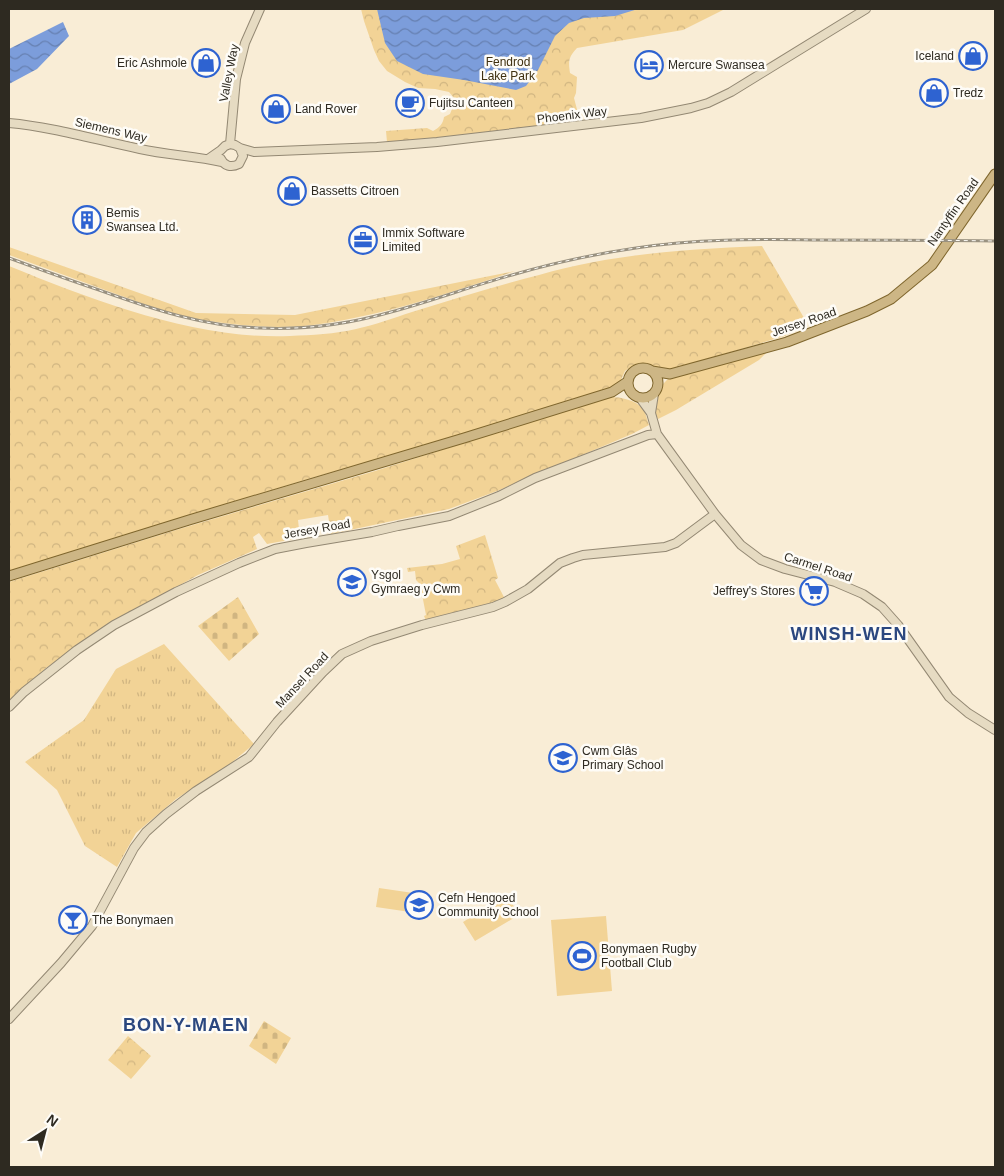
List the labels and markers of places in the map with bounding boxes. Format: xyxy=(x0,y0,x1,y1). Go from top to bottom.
shop icon: Iceland xyxy=(958,41,988,71)
shop icon: Eric Ashmole xyxy=(191,48,221,78)
place label: Iceland xyxy=(915,49,954,63)
hotel icon: Mercure Swansea xyxy=(634,50,664,80)
place label: Eric Ashmole xyxy=(117,56,187,70)
place label: Mercure Swansea xyxy=(668,58,765,72)
shop icon: Tredz xyxy=(919,78,949,108)
place label: Tredz xyxy=(953,86,983,100)
cafe icon: Fujitsu Canteen xyxy=(395,88,425,118)
shop icon: Land Rover xyxy=(261,94,291,124)
place label: Fujitsu Canteen xyxy=(429,96,513,110)
place label: Land Rover xyxy=(295,102,357,116)
shop icon: Bassetts Citroen xyxy=(277,176,307,206)
place label: Bassetts Citroen xyxy=(311,184,399,198)
building icon: Bemis Swansea Ltd. xyxy=(72,205,102,235)
place label: Bemis Swansea Ltd. xyxy=(106,206,179,234)
office icon: Immix Software Limited xyxy=(348,225,378,255)
place label: Immix Software Limited xyxy=(382,226,465,254)
school or university icon: Ysgol Gymraeg y Cwm xyxy=(337,567,367,597)
place label: Ysgol Gymraeg y Cwm xyxy=(371,568,460,596)
supermarket icon: Jeffrey's Stores xyxy=(799,576,829,606)
place label: Jeffrey's Stores xyxy=(713,584,795,598)
school or university icon: Cwm Glâs Primary School xyxy=(548,743,578,773)
place label: Cwm Glâs Primary School xyxy=(582,744,663,772)
school or university icon: Cefn Hengoed Community School xyxy=(404,890,434,920)
place label: Cefn Hengoed Community School xyxy=(438,891,539,919)
bar icon: The Bonymaen xyxy=(58,905,88,935)
place label: The Bonymaen xyxy=(92,913,173,927)
sports icon: Bonymaen Rugby Football Club xyxy=(567,941,597,971)
place label: Bonymaen Rugby Football Club xyxy=(601,942,696,970)

